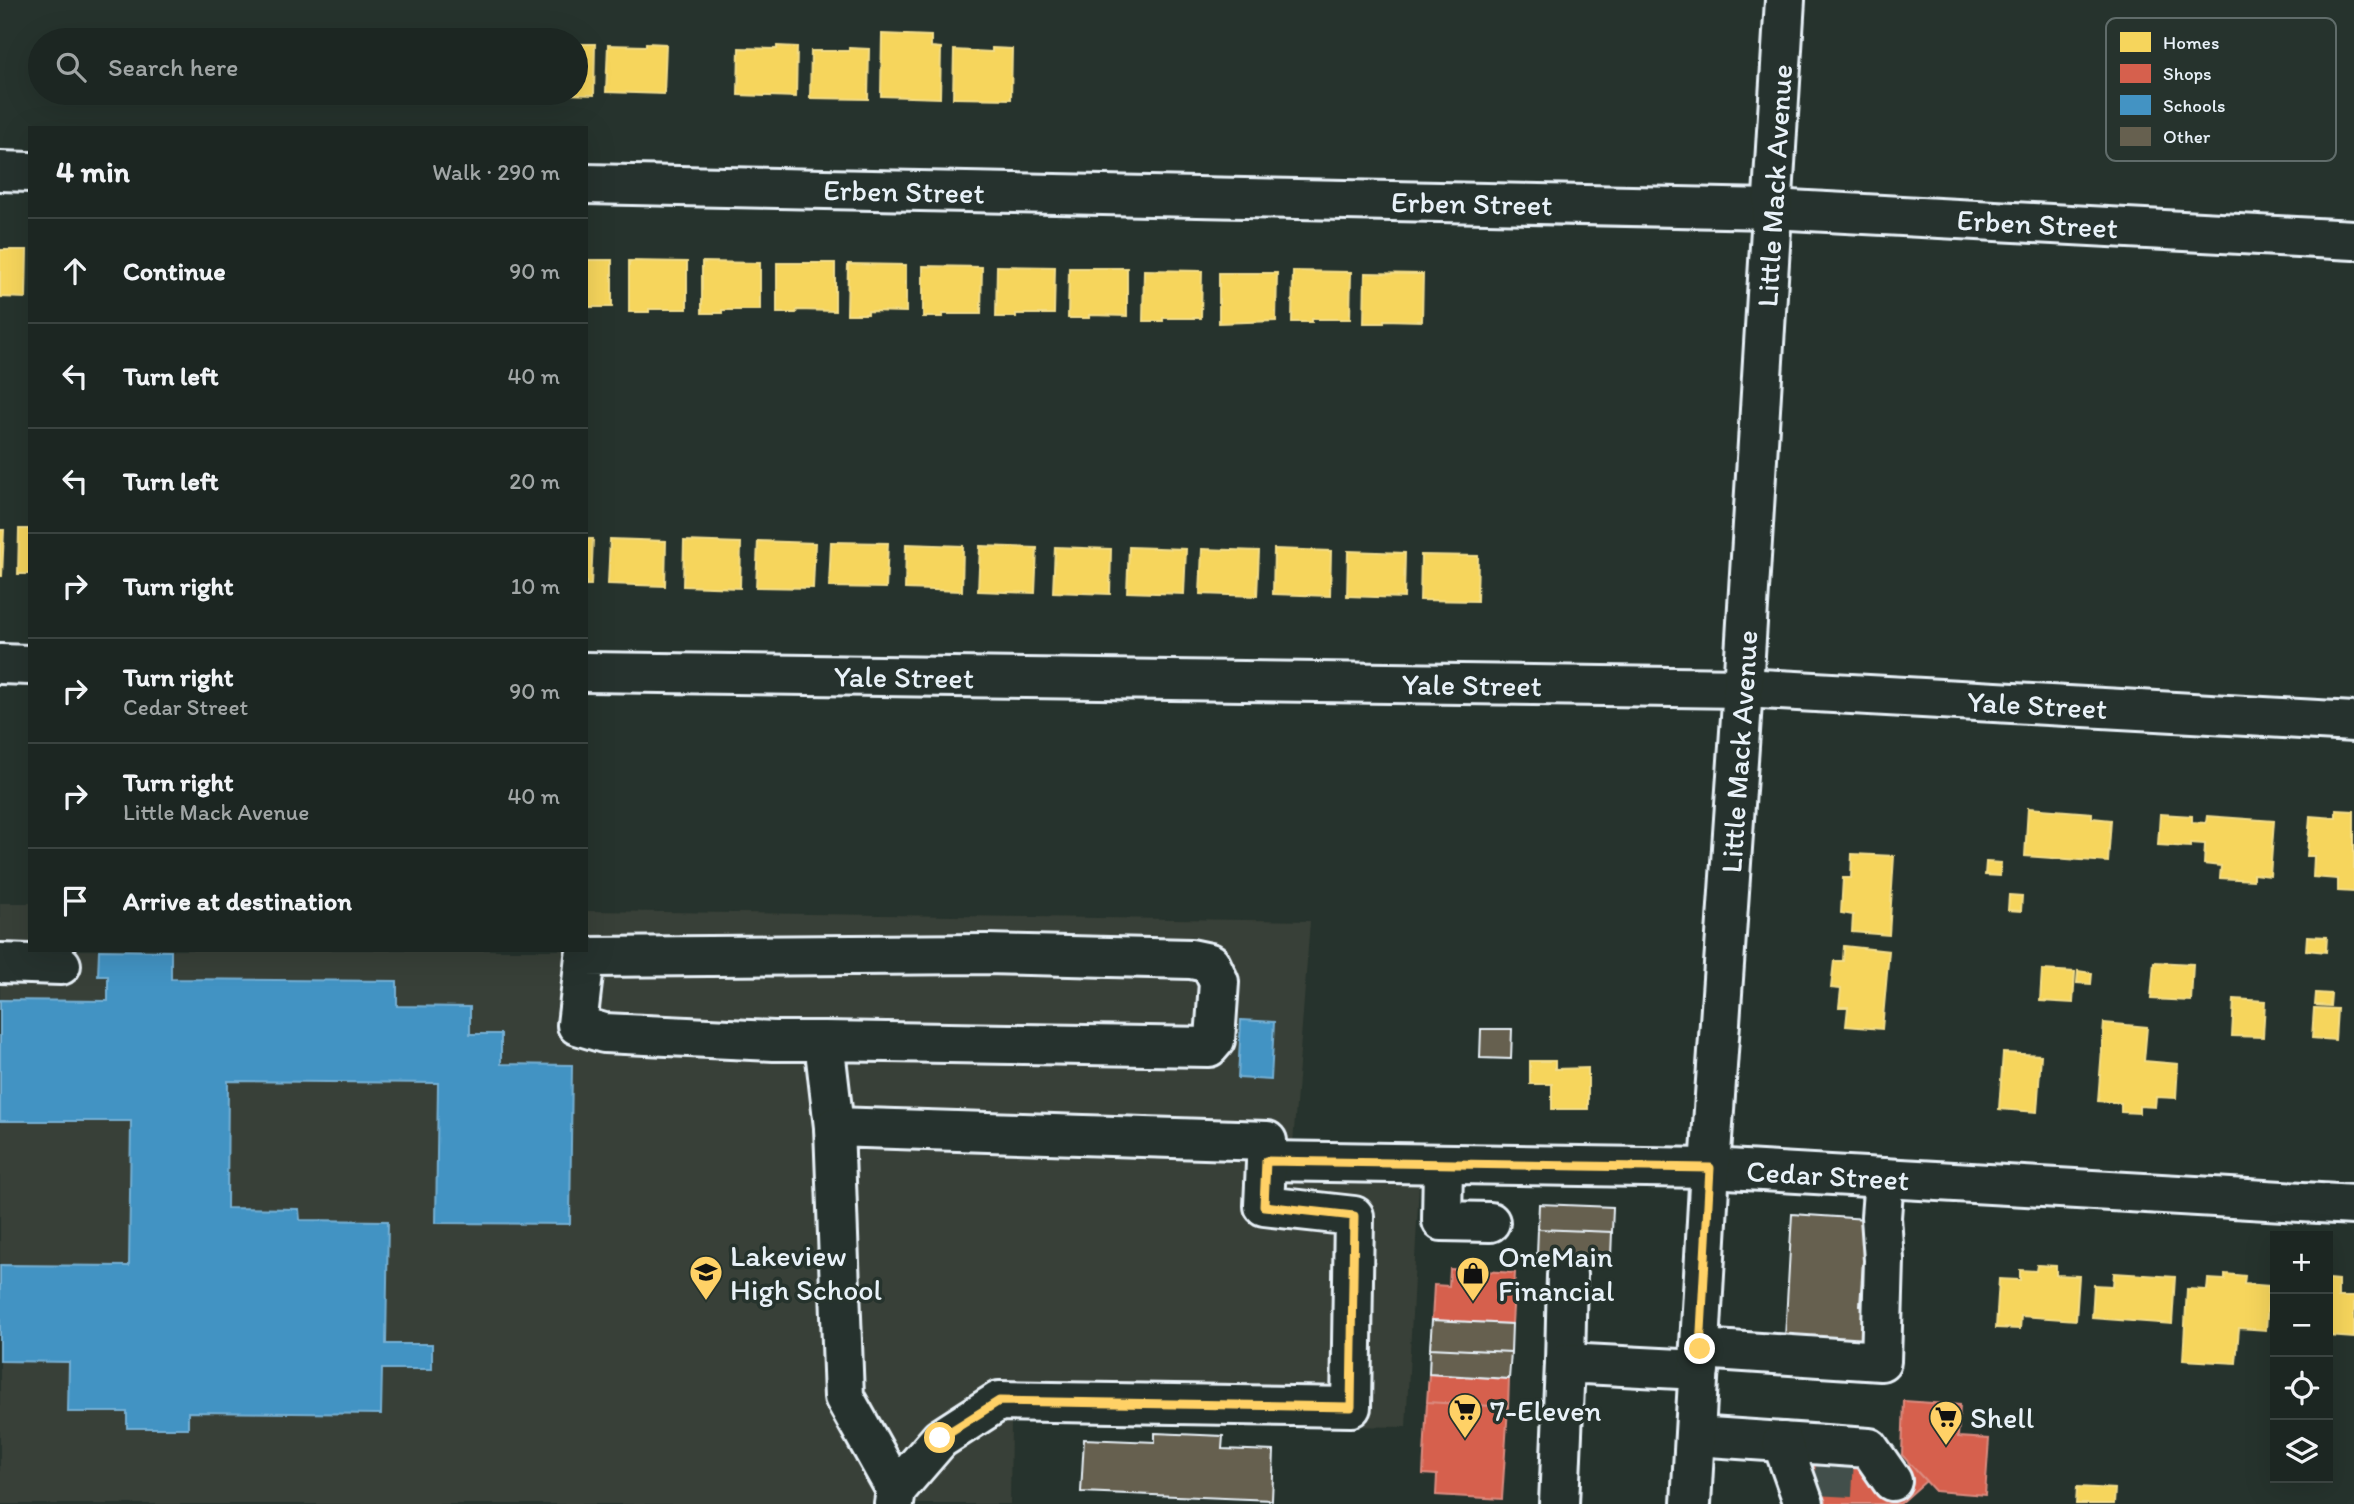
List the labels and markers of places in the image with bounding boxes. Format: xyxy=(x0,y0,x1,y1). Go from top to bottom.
place label: Lakeview High School xyxy=(730,1237,883,1308)
place label: OneMain Financial xyxy=(1498,1238,1615,1309)
school or university icon: Lakeview High School xyxy=(687,1253,725,1302)
shop icon: OneMain Financial xyxy=(1454,1254,1492,1303)
supermarket icon: 7-Eleven xyxy=(1446,1391,1484,1440)
place label: 7-Eleven xyxy=(1490,1392,1601,1429)
supermarket icon: Shell xyxy=(1927,1398,1965,1447)
place label: Shell xyxy=(1970,1399,2035,1436)

